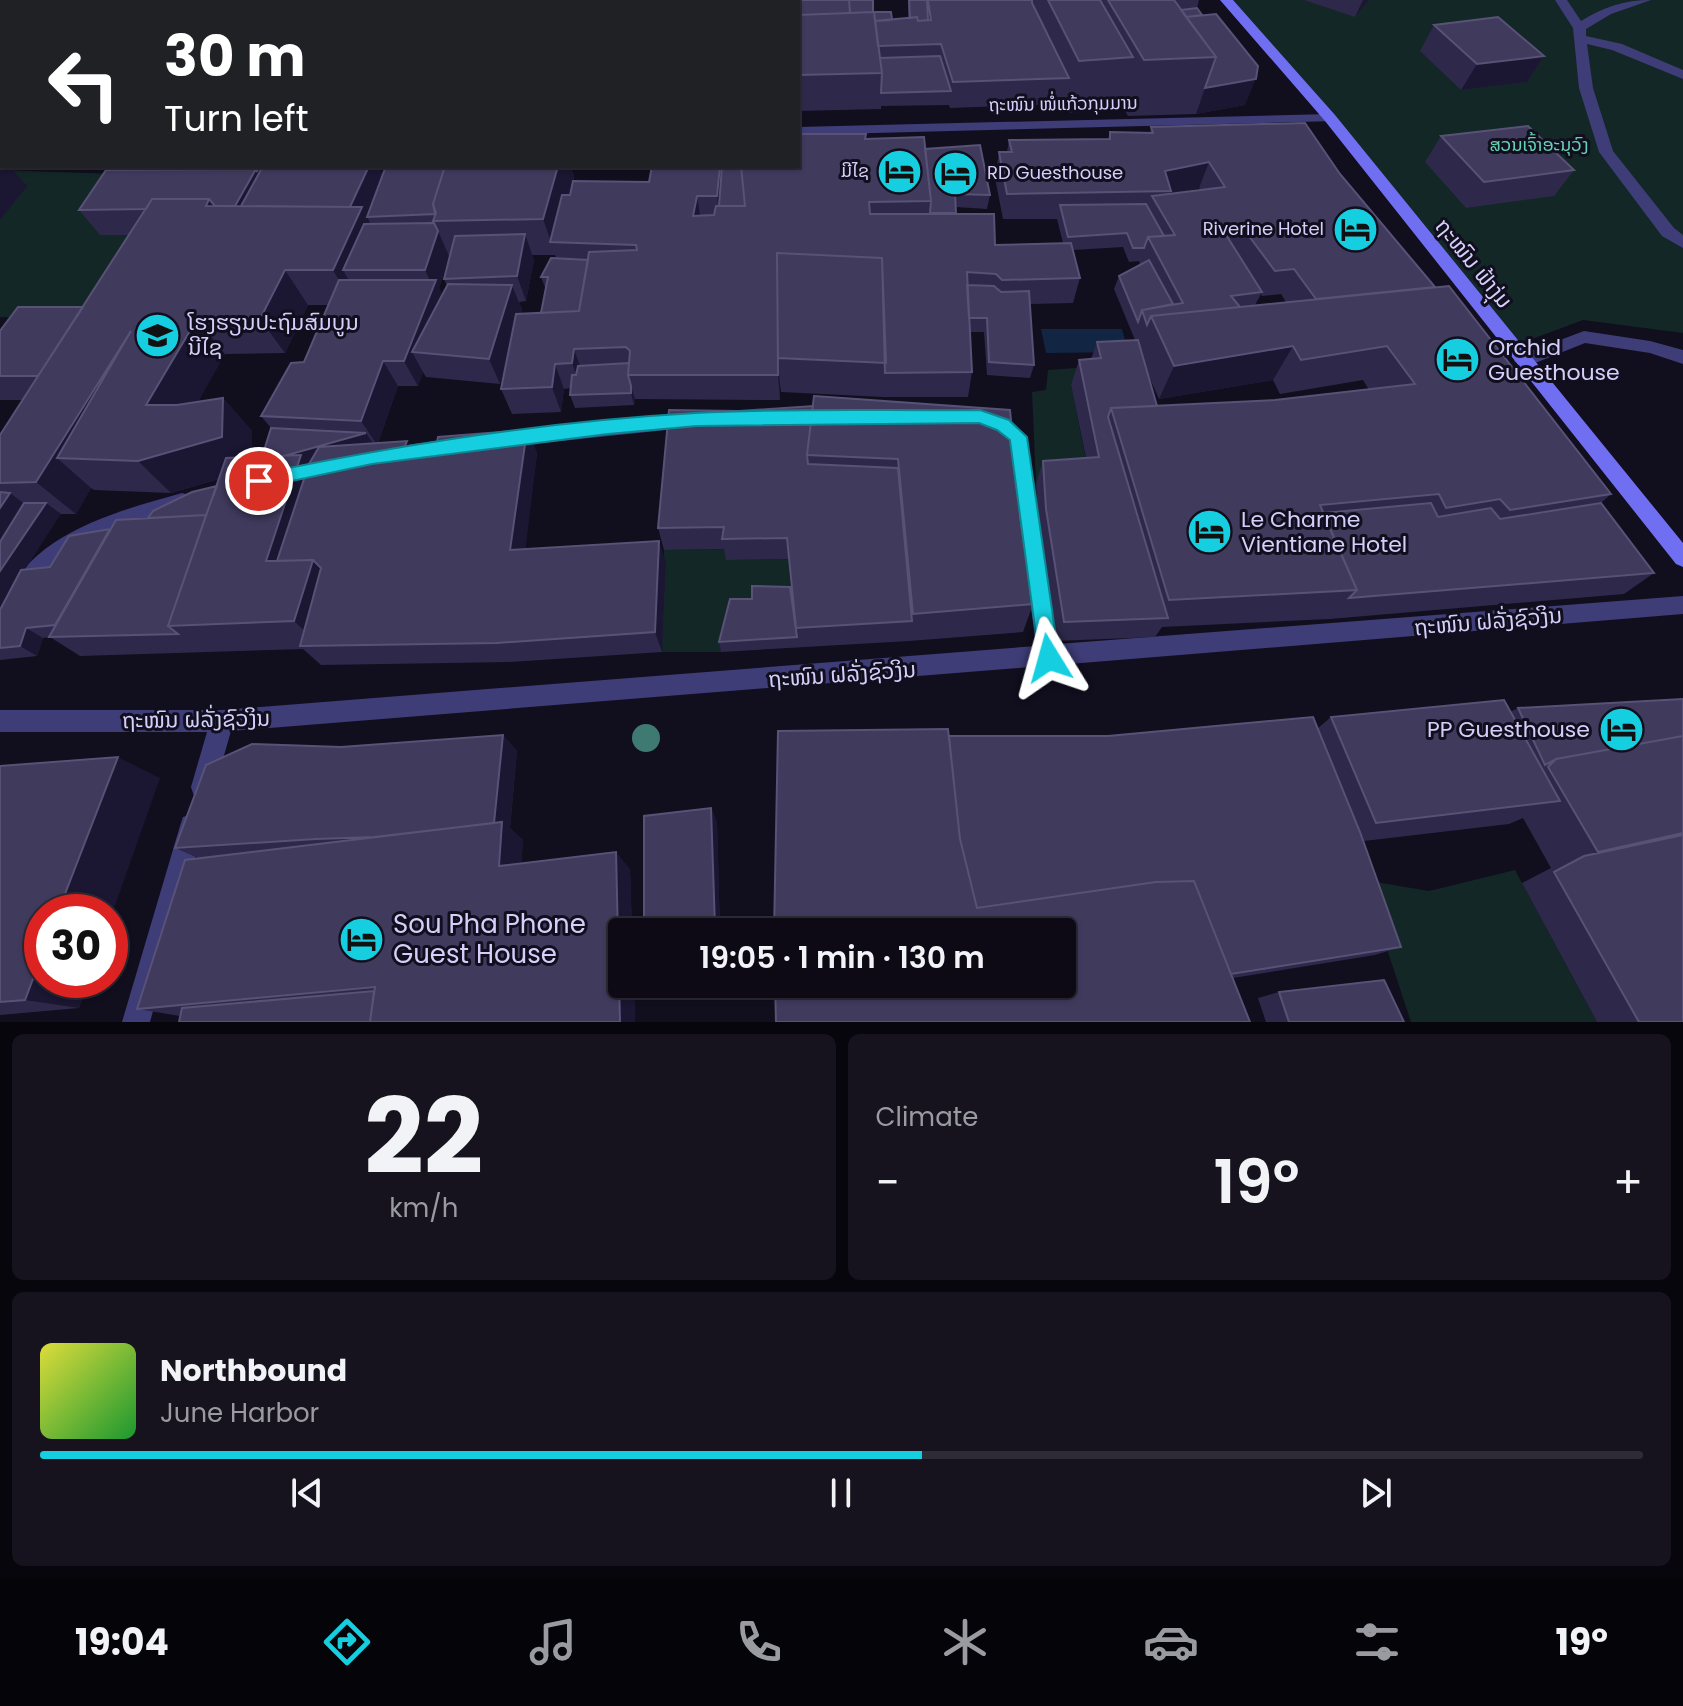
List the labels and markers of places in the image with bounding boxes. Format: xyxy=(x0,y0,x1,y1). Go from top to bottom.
hotel icon: ມີໄຊ xyxy=(876,147,924,195)
hotel icon: RD Guesthouse xyxy=(932,149,980,197)
place label: ມີໄຊ xyxy=(841,158,869,183)
place label: RD Guesthouse xyxy=(987,160,1123,185)
hotel icon: Riverine Hotel xyxy=(1331,205,1379,253)
place label: Riverine Hotel xyxy=(1203,216,1324,241)
place label: ໂຮງຮຽນປະຖົມສົມບູນ ນີໄຊ xyxy=(187,307,359,363)
school or university icon: ໂຮງຮຽນປະຖົມສົມບູນ ນີໄຊ xyxy=(133,311,181,359)
place label: Orchid Guesthouse xyxy=(1488,332,1620,388)
hotel icon: Orchid Guesthouse xyxy=(1433,336,1481,384)
pin xyxy=(225,447,293,515)
place label: Le Charme Vientiane Hotel xyxy=(1241,504,1407,560)
hotel icon: Le Charme Vientiane Hotel xyxy=(1186,508,1234,556)
hotel icon: PP Guesthouse xyxy=(1597,705,1645,753)
place label: PP Guesthouse xyxy=(1427,714,1590,745)
place label: Sou Pha Phone Guest House xyxy=(393,906,586,972)
hotel icon: Sou Pha Phone Guest House xyxy=(338,915,386,963)

